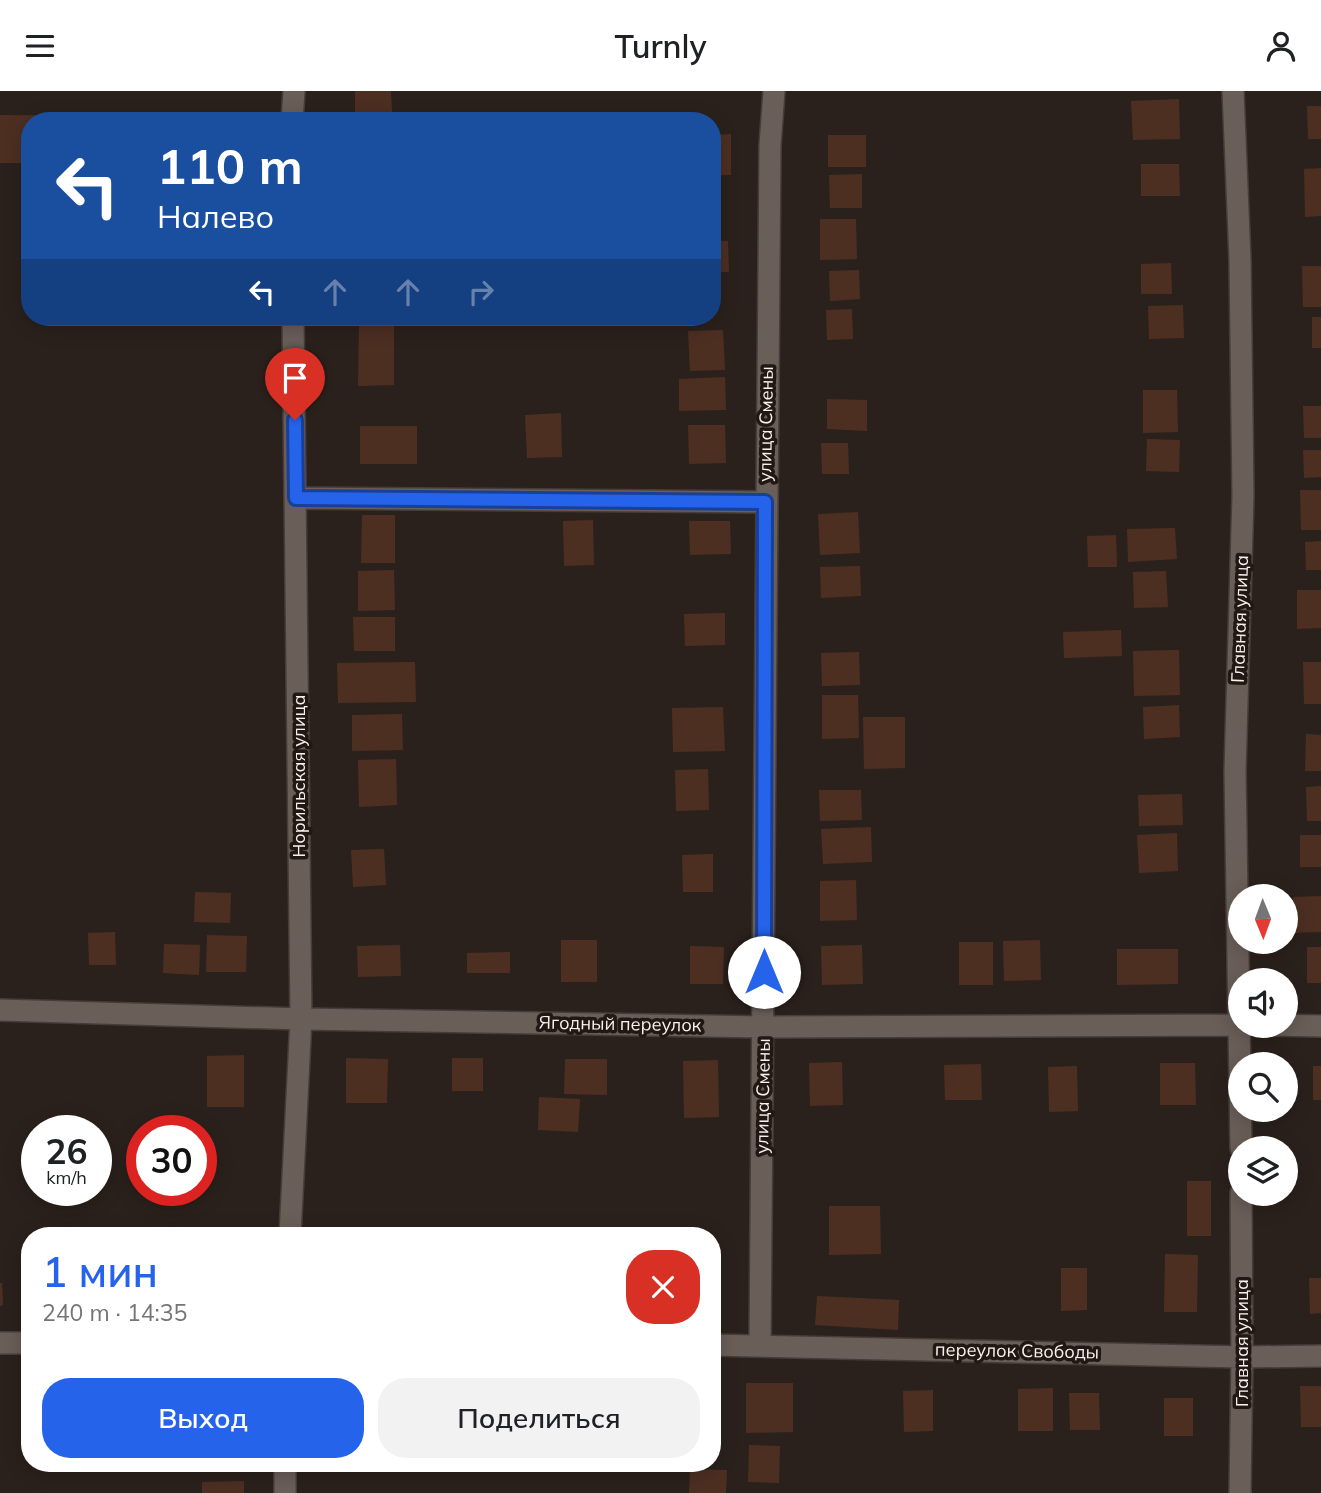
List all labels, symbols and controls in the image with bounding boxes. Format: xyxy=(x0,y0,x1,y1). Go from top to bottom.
text: Turnly xyxy=(614,26,707,66)
icon: menu xyxy=(21,27,59,65)
icon: person xyxy=(1262,27,1300,65)
text: 110 m xyxy=(157,135,303,196)
icon: left xyxy=(42,140,133,231)
text: Налево xyxy=(157,196,274,236)
icon: left xyxy=(243,273,281,311)
icon: ahead xyxy=(316,273,354,311)
icon: ahead xyxy=(389,273,427,311)
icon: right xyxy=(462,273,500,311)
pin xyxy=(265,348,325,420)
icon: arrive xyxy=(276,359,314,397)
street label: улица Смены xyxy=(753,366,778,482)
street label: Главная улица xyxy=(1226,555,1253,683)
street label: Норильская улица xyxy=(287,694,310,858)
north arrow xyxy=(1228,884,1298,954)
map controls xyxy=(1228,884,1298,1206)
position arrow xyxy=(727,935,801,1009)
button: sound xyxy=(1228,968,1298,1038)
street label: Ягодный переулок xyxy=(538,1011,702,1036)
street label: улица Смены xyxy=(750,1038,775,1154)
button: search xyxy=(1228,1052,1298,1122)
speed limit sign: 30 xyxy=(126,1115,217,1206)
text: 26 xyxy=(45,1129,88,1173)
button: layers xyxy=(1228,1136,1298,1206)
text: km/h xyxy=(46,1166,87,1189)
text: 1 мин xyxy=(42,1245,158,1298)
button: close xyxy=(626,1250,700,1324)
street label: Главная улица xyxy=(1230,1279,1253,1407)
text: 240 m · 14:35 xyxy=(42,1298,187,1327)
street label: переулок Свободы xyxy=(935,1338,1099,1363)
button: Выход xyxy=(42,1378,364,1458)
button: Поделиться xyxy=(378,1378,700,1458)

